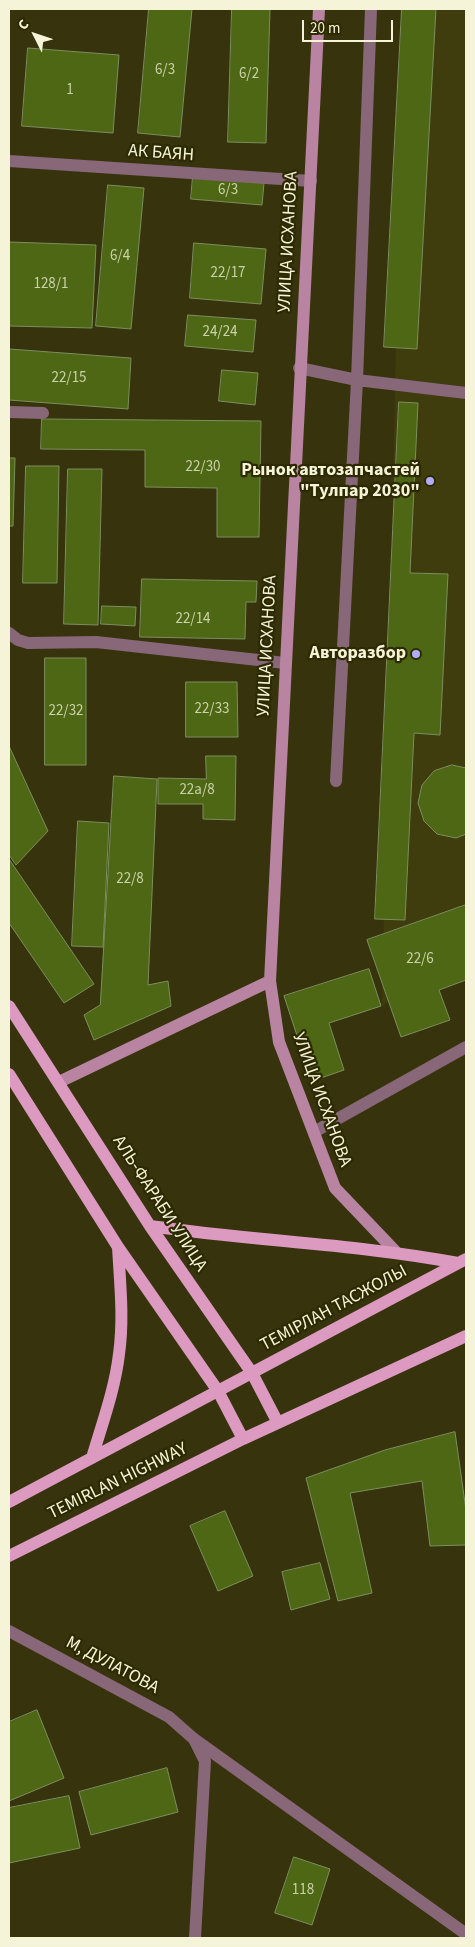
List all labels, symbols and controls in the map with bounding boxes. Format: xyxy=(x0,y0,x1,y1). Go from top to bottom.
north arrow xyxy=(10,10,60,60)
scale bar xyxy=(305,10,396,42)
text: С xyxy=(13,16,34,35)
text: 20 m xyxy=(310,18,340,39)
house number: 6/3 xyxy=(155,62,175,80)
house number: 6/2 xyxy=(239,66,259,84)
house number: 1 xyxy=(66,82,74,100)
street label: АК БАЯН xyxy=(127,141,195,167)
street label: УЛИЦА ИСХАНОВА xyxy=(275,171,303,313)
house number: 6/3 xyxy=(218,182,238,200)
house number: 6/4 xyxy=(110,248,130,266)
house number: 22/17 xyxy=(210,265,246,283)
house number: 128/1 xyxy=(33,276,69,294)
house number: 24/24 xyxy=(202,324,238,342)
house number: 22/15 xyxy=(51,370,87,388)
house number: 22/30 xyxy=(185,459,221,477)
place label: Рынок автозапчастей "Тулпар 2030" xyxy=(241,460,420,502)
marker: Рынок автозапчастей "Тулпар 2030" xyxy=(424,475,436,487)
street label: УЛИЦА ИСХАНОВА xyxy=(254,575,282,717)
house number: 22/14 xyxy=(175,611,211,629)
place label: Авторазбор xyxy=(310,643,406,665)
marker: Авторазбор xyxy=(410,648,422,660)
house number: 22/33 xyxy=(194,701,230,719)
house number: 22/32 xyxy=(48,703,84,721)
house number: 22а/8 xyxy=(179,782,215,800)
house number: 22/8 xyxy=(116,871,144,889)
house number: 22/6 xyxy=(406,951,434,969)
street label: УЛИЦА ИСХАНОВА xyxy=(287,1030,355,1170)
street label: АЛЬ-ФАРАБИ УЛИЦА xyxy=(107,1132,211,1276)
street label: ТЕМІРЛАН ТАСЖОЛЫ xyxy=(257,1261,411,1357)
street label: TEMIRLAN HIGHWAY xyxy=(45,1439,191,1525)
street label: М, ДУЛАТОВА xyxy=(62,1632,162,1700)
house number: 118 xyxy=(292,1882,314,1900)

